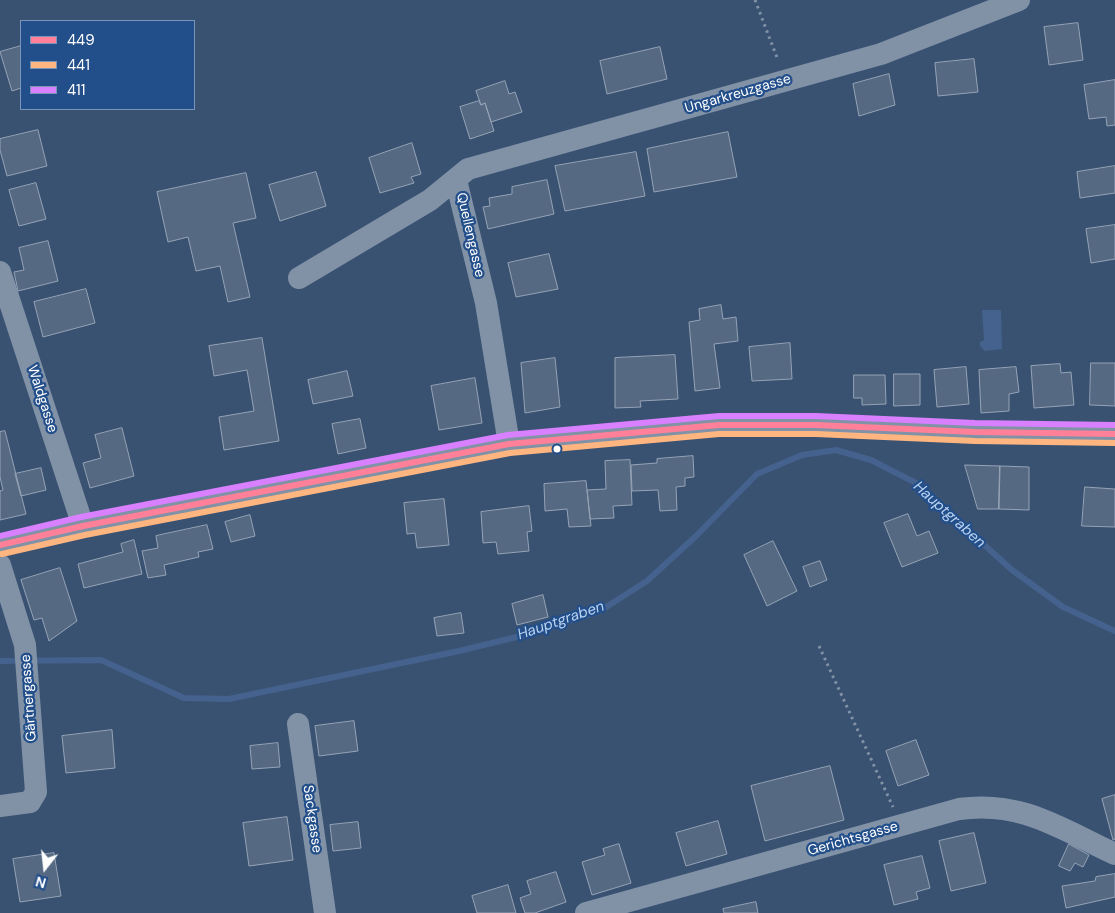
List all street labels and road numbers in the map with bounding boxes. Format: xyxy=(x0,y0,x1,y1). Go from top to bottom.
street label: Ungarkreuzgasse xyxy=(683,71,793,117)
street label: Quellengasse xyxy=(452,191,488,279)
street label: Waldgasse xyxy=(23,363,61,435)
street label: Gärtnergasse xyxy=(18,654,40,742)
street label: Sackgasse xyxy=(299,784,325,854)
street label: Gerichtsgasse xyxy=(806,818,900,860)

